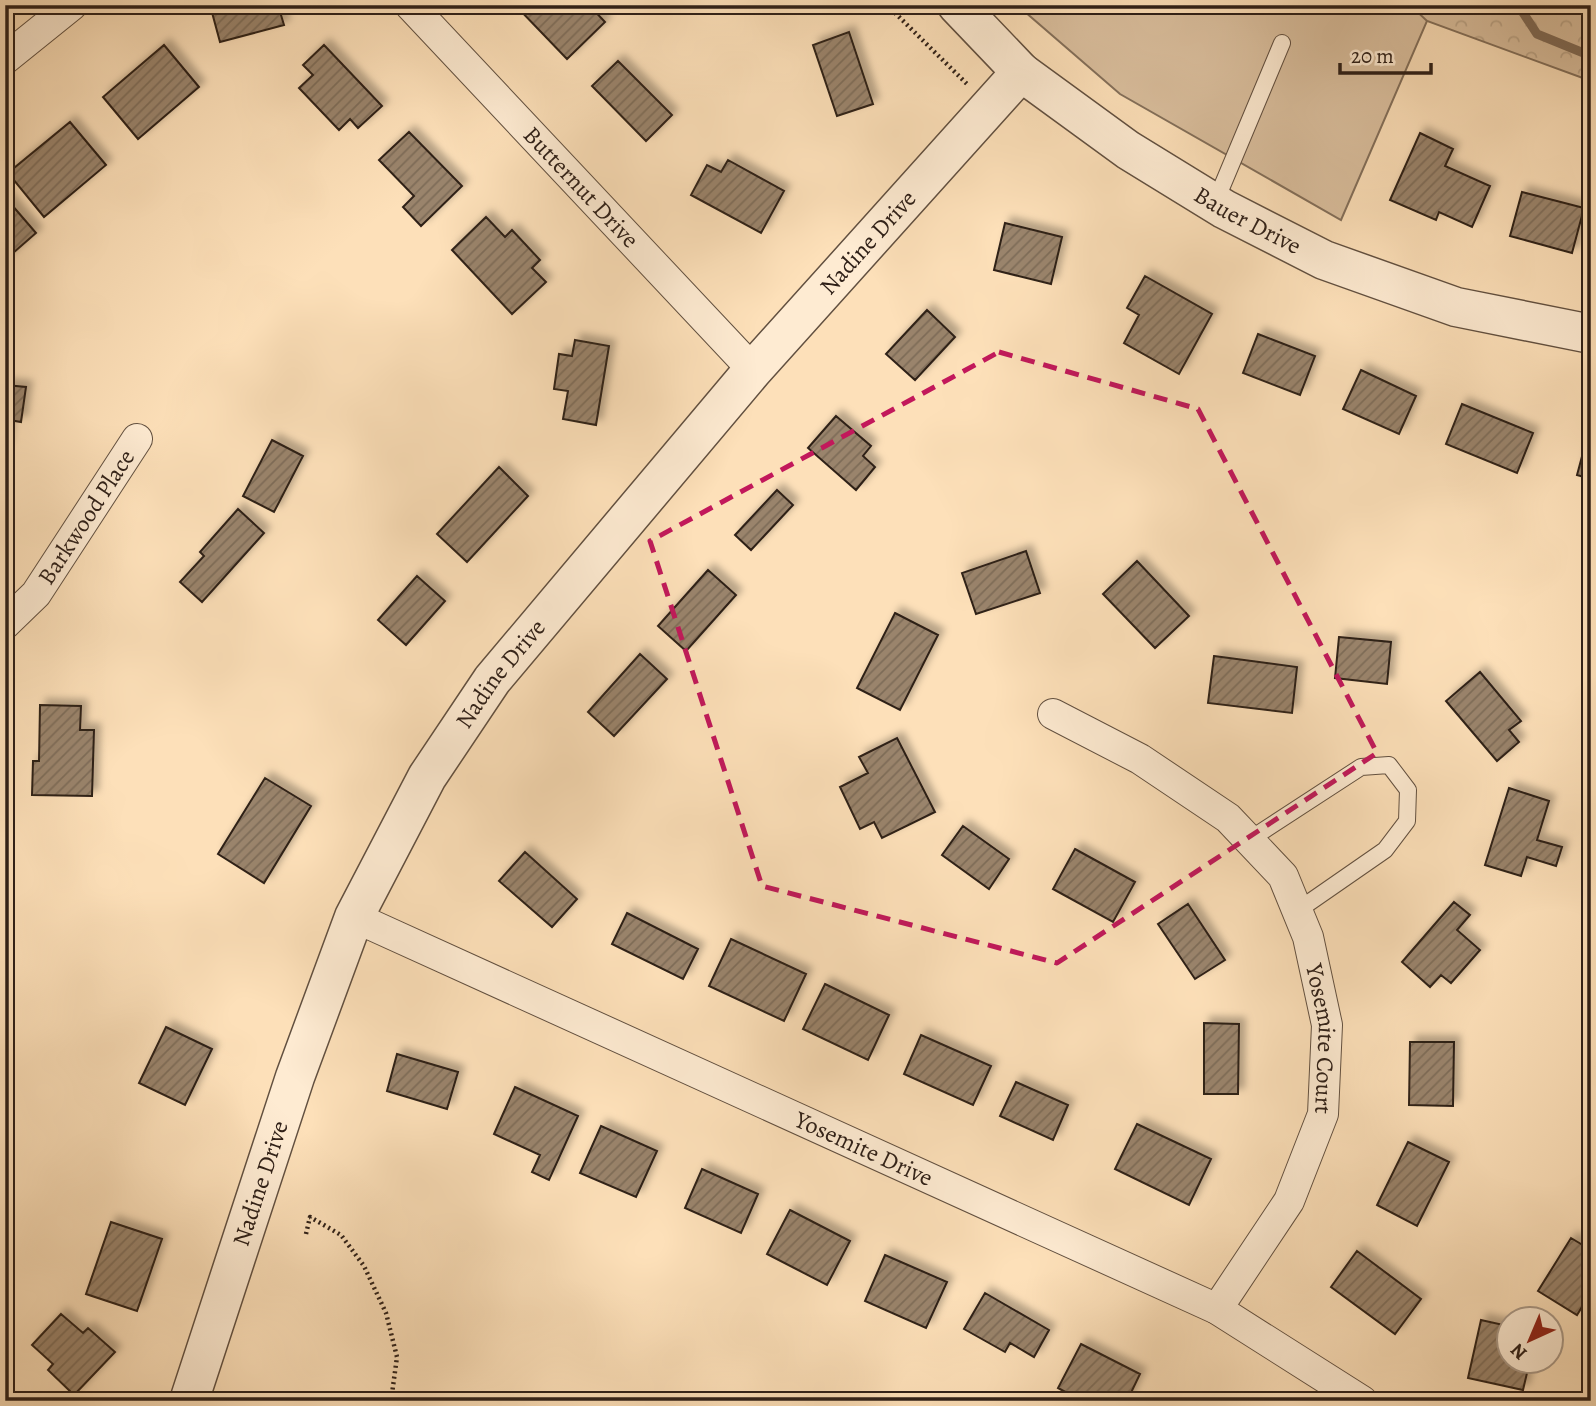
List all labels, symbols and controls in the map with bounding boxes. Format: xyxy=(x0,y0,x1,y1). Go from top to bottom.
scale bar xyxy=(1340,32,1432,76)
text: 20 m xyxy=(1351,42,1394,70)
street label: Butternut Drive xyxy=(516,119,646,255)
street label: Bauer Drive xyxy=(1188,178,1307,262)
street label: Nadine Drive xyxy=(812,183,923,301)
street label: Barkwood Place xyxy=(30,443,142,591)
street label: Nadine Drive xyxy=(448,612,553,735)
street label: Yosemite Court xyxy=(1298,960,1343,1114)
street label: Yosemite Drive xyxy=(789,1103,938,1194)
street label: Nadine Drive xyxy=(225,1116,296,1250)
north arrow xyxy=(1494,1304,1564,1374)
text: N xyxy=(1505,1337,1533,1366)

